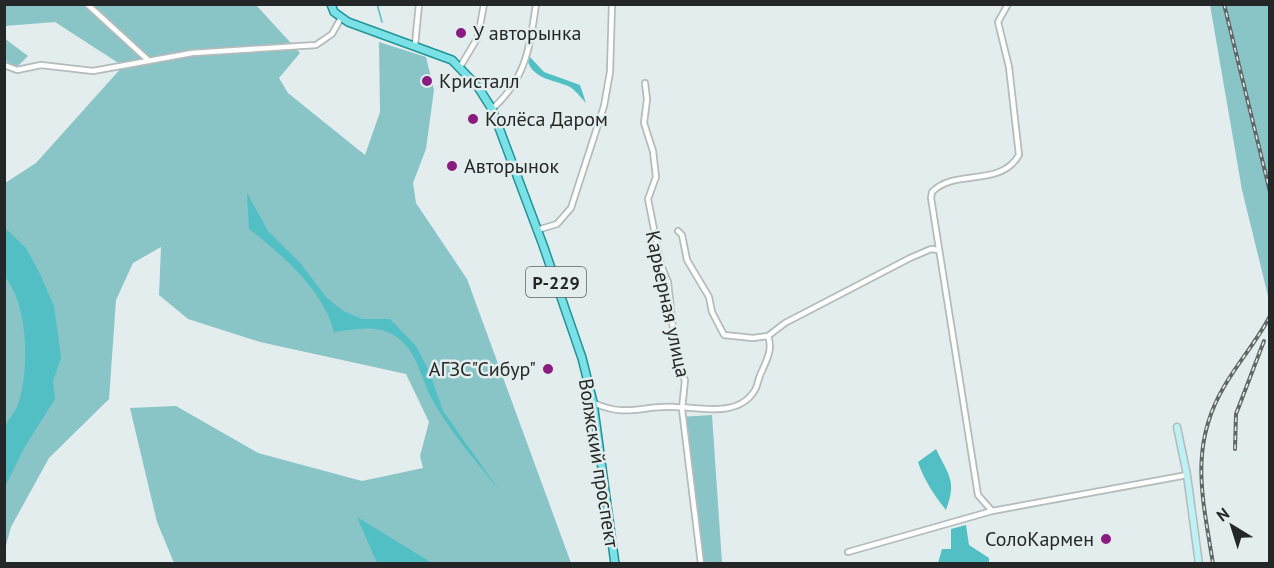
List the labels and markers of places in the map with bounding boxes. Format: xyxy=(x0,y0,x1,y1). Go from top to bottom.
place label: У авторынка xyxy=(473,20,581,46)
marker: У авторынка xyxy=(454,26,468,40)
place label: Кристалл xyxy=(439,68,520,94)
marker: Кристалл xyxy=(420,74,434,88)
place label: Колёса Даром xyxy=(485,106,608,132)
marker: Колёса Даром xyxy=(466,112,480,126)
place label: Авторынок xyxy=(464,153,560,179)
marker: Авторынок xyxy=(445,159,459,173)
place label: АГЗС"Сибур" xyxy=(429,356,536,382)
marker: АГЗС"Сибур" xyxy=(541,362,555,376)
place label: СолоКармен xyxy=(985,526,1094,552)
marker: СолоКармен xyxy=(1099,532,1113,546)

